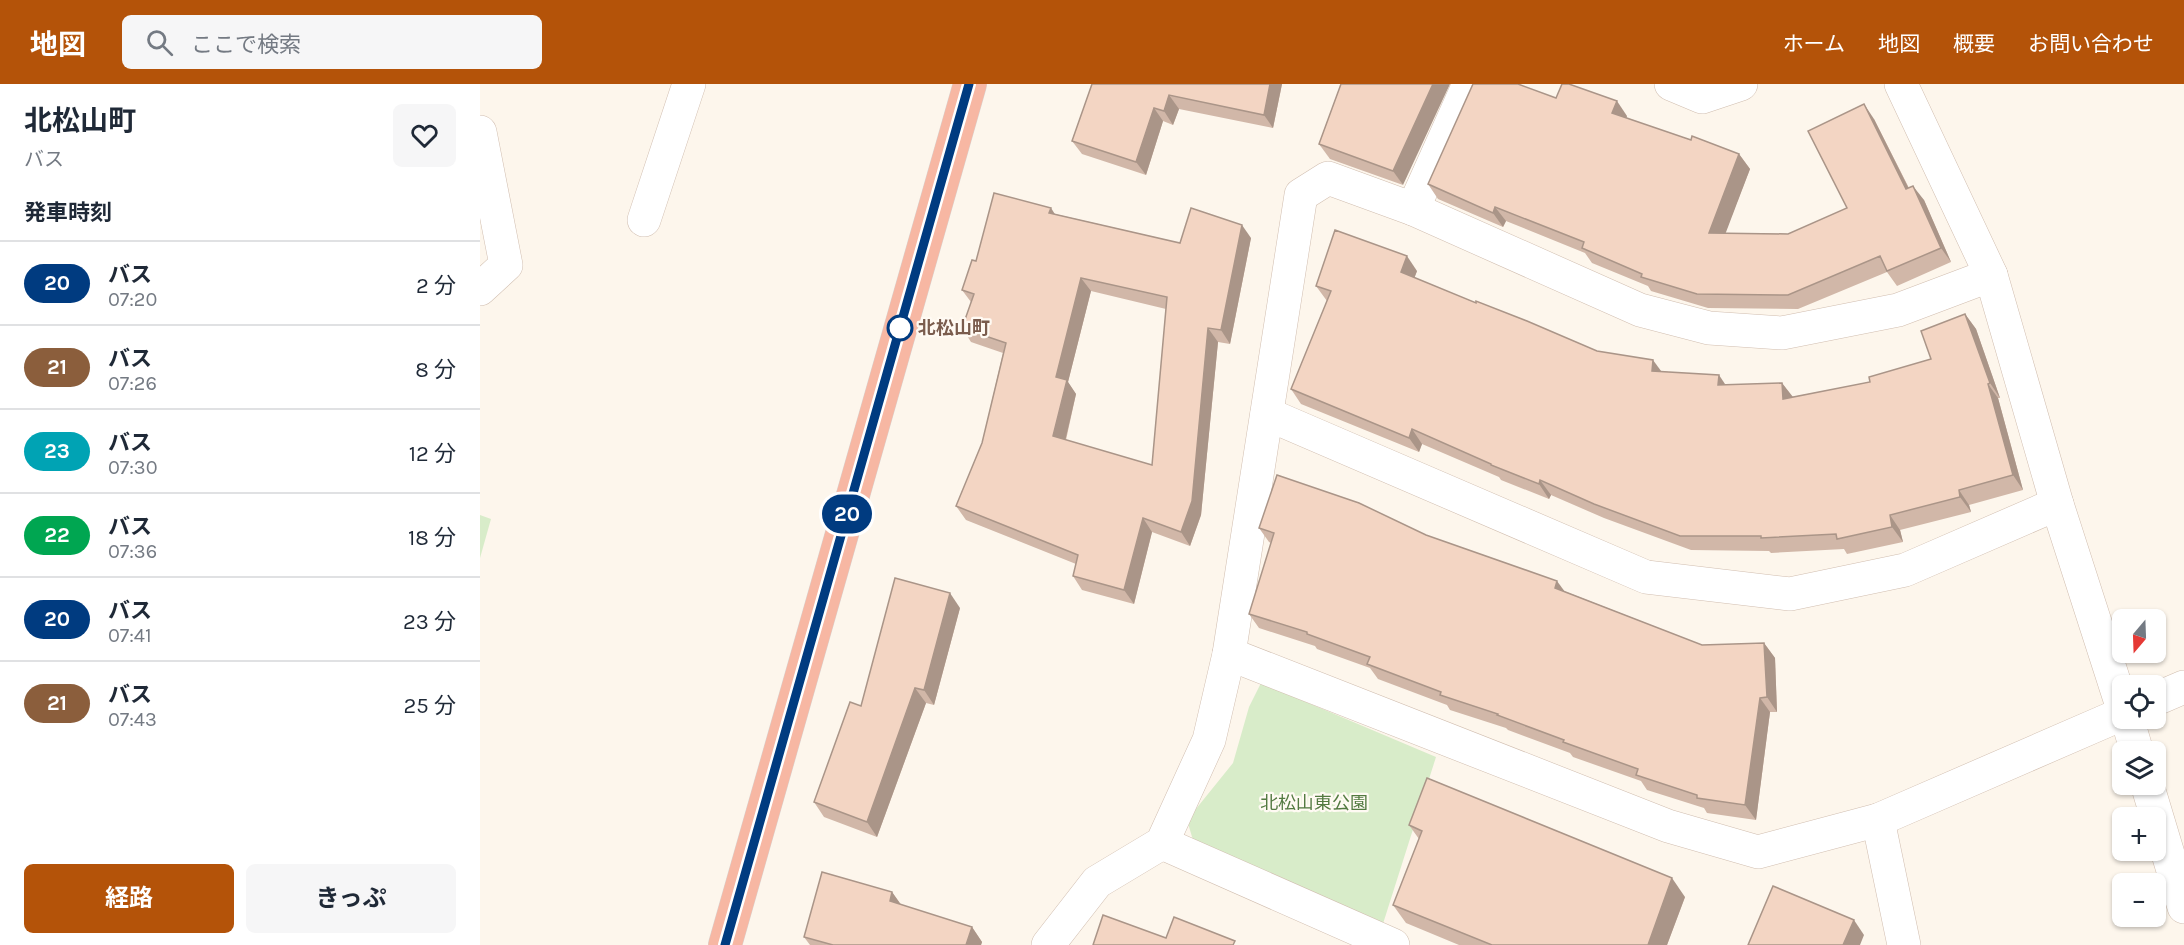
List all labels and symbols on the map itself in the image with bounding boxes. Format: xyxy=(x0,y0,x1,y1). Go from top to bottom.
marker: 北松山町 xyxy=(887,315,913,341)
place label: 北松山町 xyxy=(918,317,990,339)
line badge: 20 xyxy=(820,494,874,534)
north arrow xyxy=(2112,609,2166,663)
park label: 北松山東公園 xyxy=(1260,792,1368,814)

